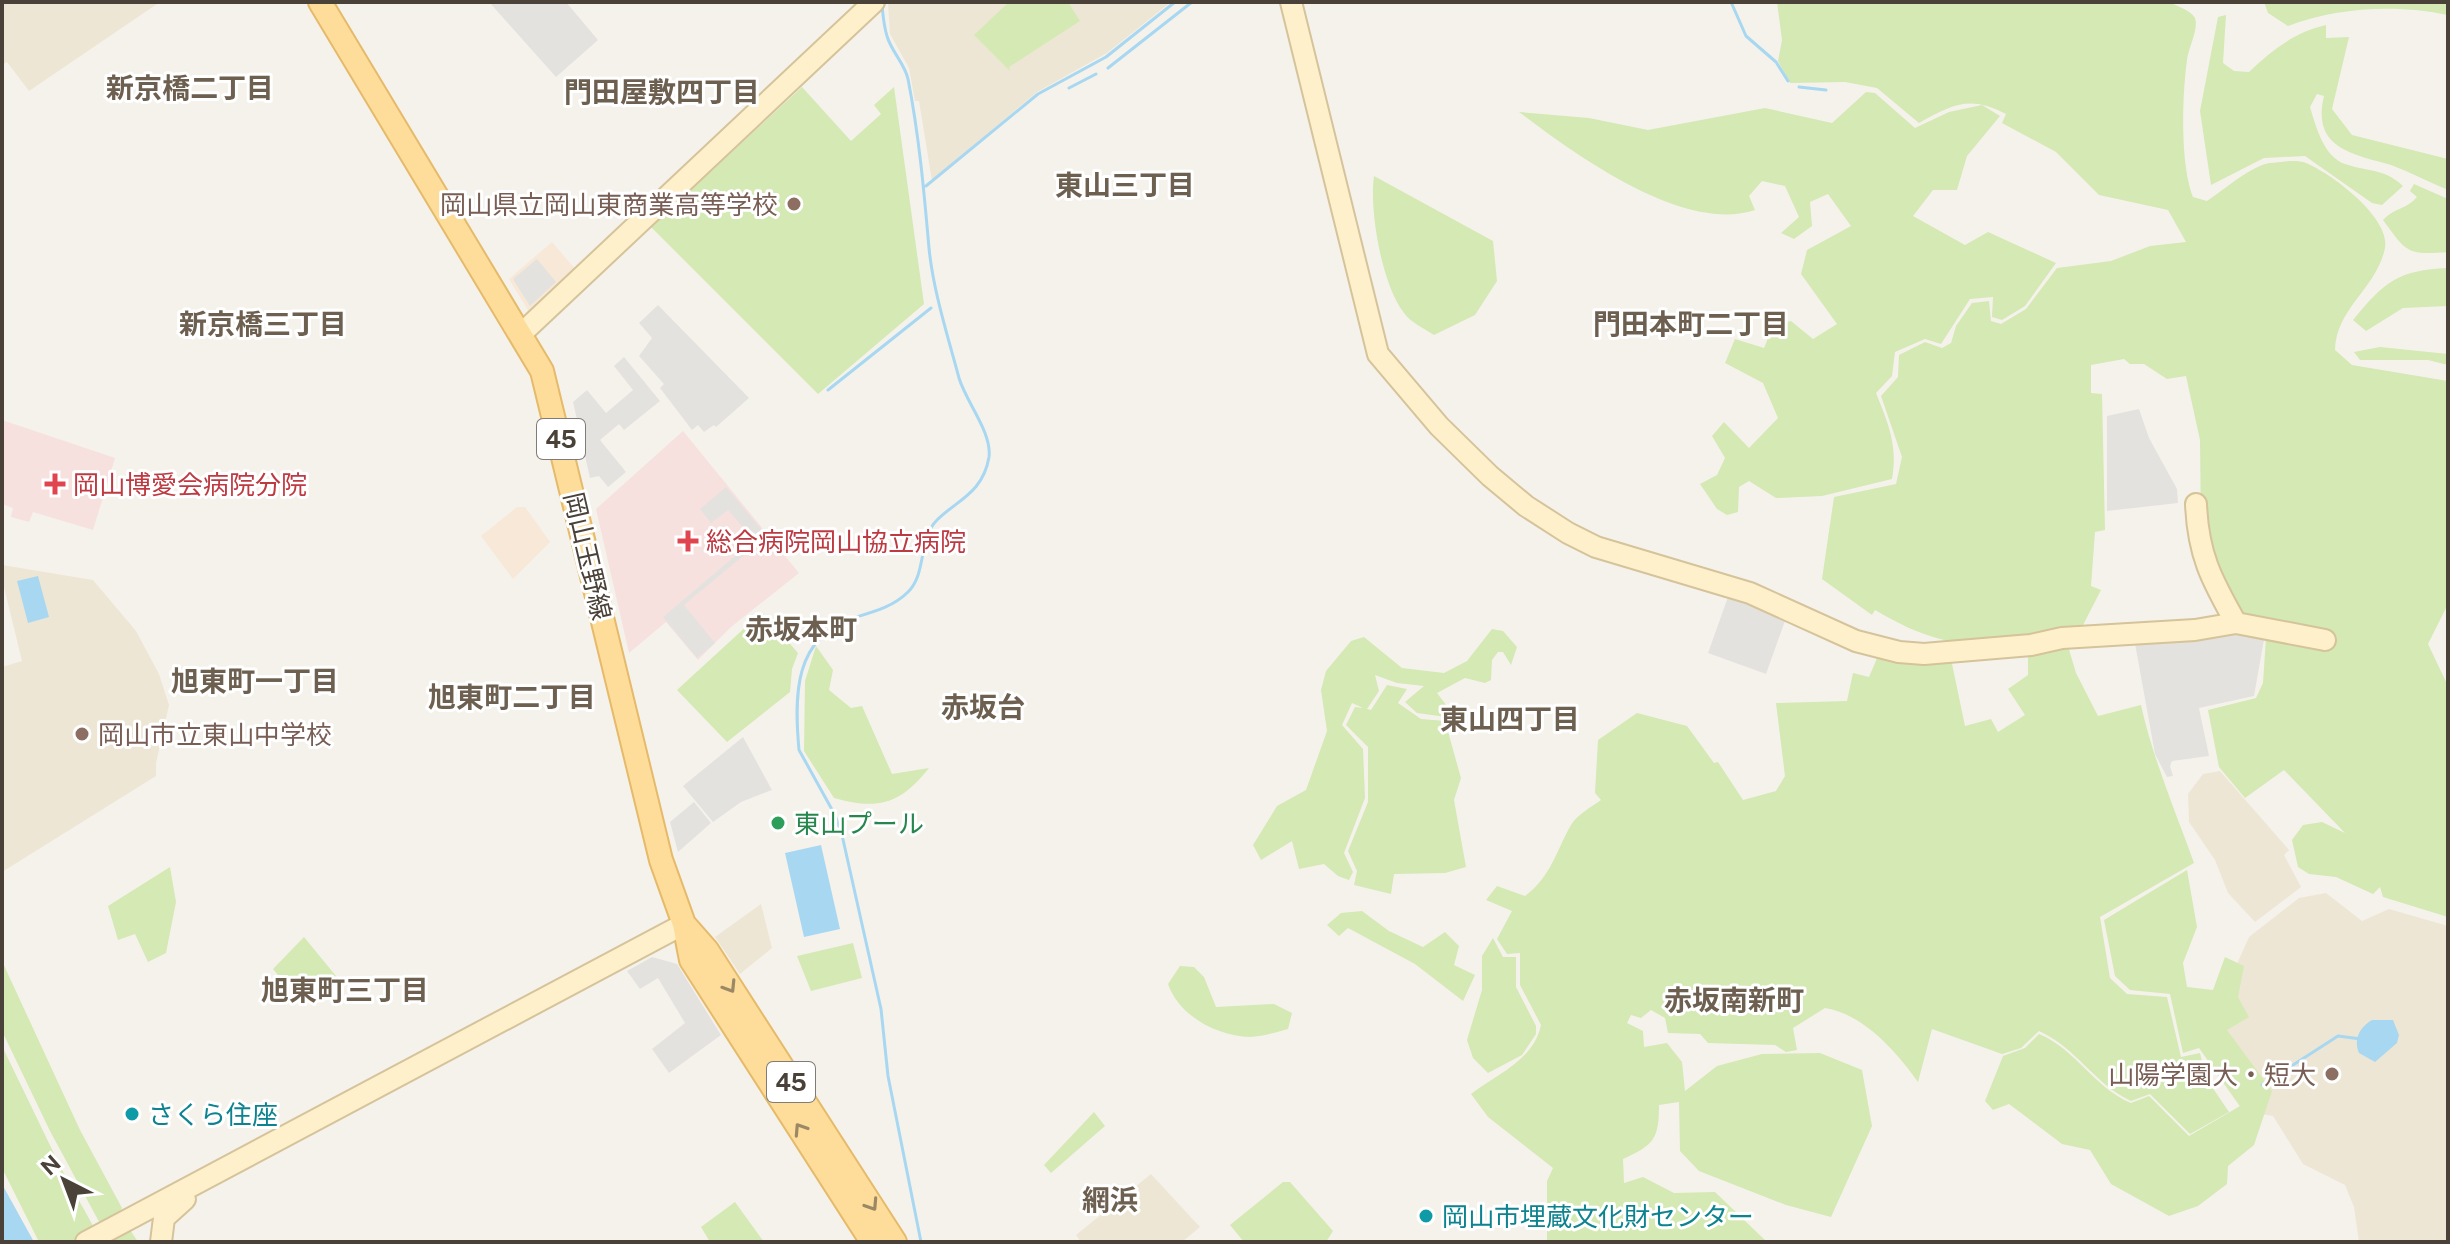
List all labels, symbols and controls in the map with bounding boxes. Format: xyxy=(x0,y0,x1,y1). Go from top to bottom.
district label: 新京橋二丁目 xyxy=(106,71,274,104)
district label: 門田屋敷四丁目 xyxy=(564,75,760,108)
district label: 東山三丁目 xyxy=(1055,168,1195,201)
place label: 岡山県立岡山東商業高等学校 xyxy=(440,189,778,220)
marker: 岡山県立岡山東商業高等学校 xyxy=(785,195,803,213)
district label: 新京橋三丁目 xyxy=(179,307,347,340)
district label: 門田本町二丁目 xyxy=(1593,307,1789,340)
road number: 45 xyxy=(537,419,585,459)
place label: 岡山博愛会病院分院 xyxy=(73,469,307,500)
marker: 岡山博愛会病院分院 xyxy=(44,473,66,495)
street label: 岡山玉野線 xyxy=(558,489,618,623)
place label: 総合病院岡山協立病院 xyxy=(706,526,966,557)
marker: 総合病院岡山協立病院 xyxy=(677,530,699,552)
district label: 赤坂本町 xyxy=(745,612,857,645)
district label: 旭東町一丁目 xyxy=(171,664,339,697)
district label: 旭東町二丁目 xyxy=(428,680,596,713)
district label: 赤坂台 xyxy=(941,690,1025,723)
district label: 東山四丁目 xyxy=(1440,702,1580,735)
place label: 岡山市立東山中学校 xyxy=(98,719,332,750)
marker: 岡山市立東山中学校 xyxy=(73,725,91,743)
place label: 東山プール xyxy=(794,808,924,839)
marker: 東山プール xyxy=(769,814,787,832)
district label: 旭東町三丁目 xyxy=(261,973,429,1006)
one-way arrow xyxy=(721,978,736,993)
district label: 赤坂南新町 xyxy=(1664,983,1804,1016)
place label: 山陽学園大・短大 xyxy=(2108,1059,2316,1090)
road number: 45 xyxy=(767,1062,815,1102)
marker: 山陽学園大・短大 xyxy=(2323,1065,2341,1083)
place label: さくら住座 xyxy=(148,1099,278,1130)
marker: さくら住座 xyxy=(123,1105,141,1123)
one-way arrow xyxy=(794,1123,809,1138)
north arrow xyxy=(24,1140,104,1220)
text: N xyxy=(36,1150,66,1181)
district label: 網浜 xyxy=(1082,1183,1138,1216)
one-way arrow xyxy=(862,1197,877,1211)
place label: 岡山市埋蔵文化財センター xyxy=(1442,1201,1754,1232)
marker: 岡山市埋蔵文化財センター xyxy=(1417,1207,1435,1225)

